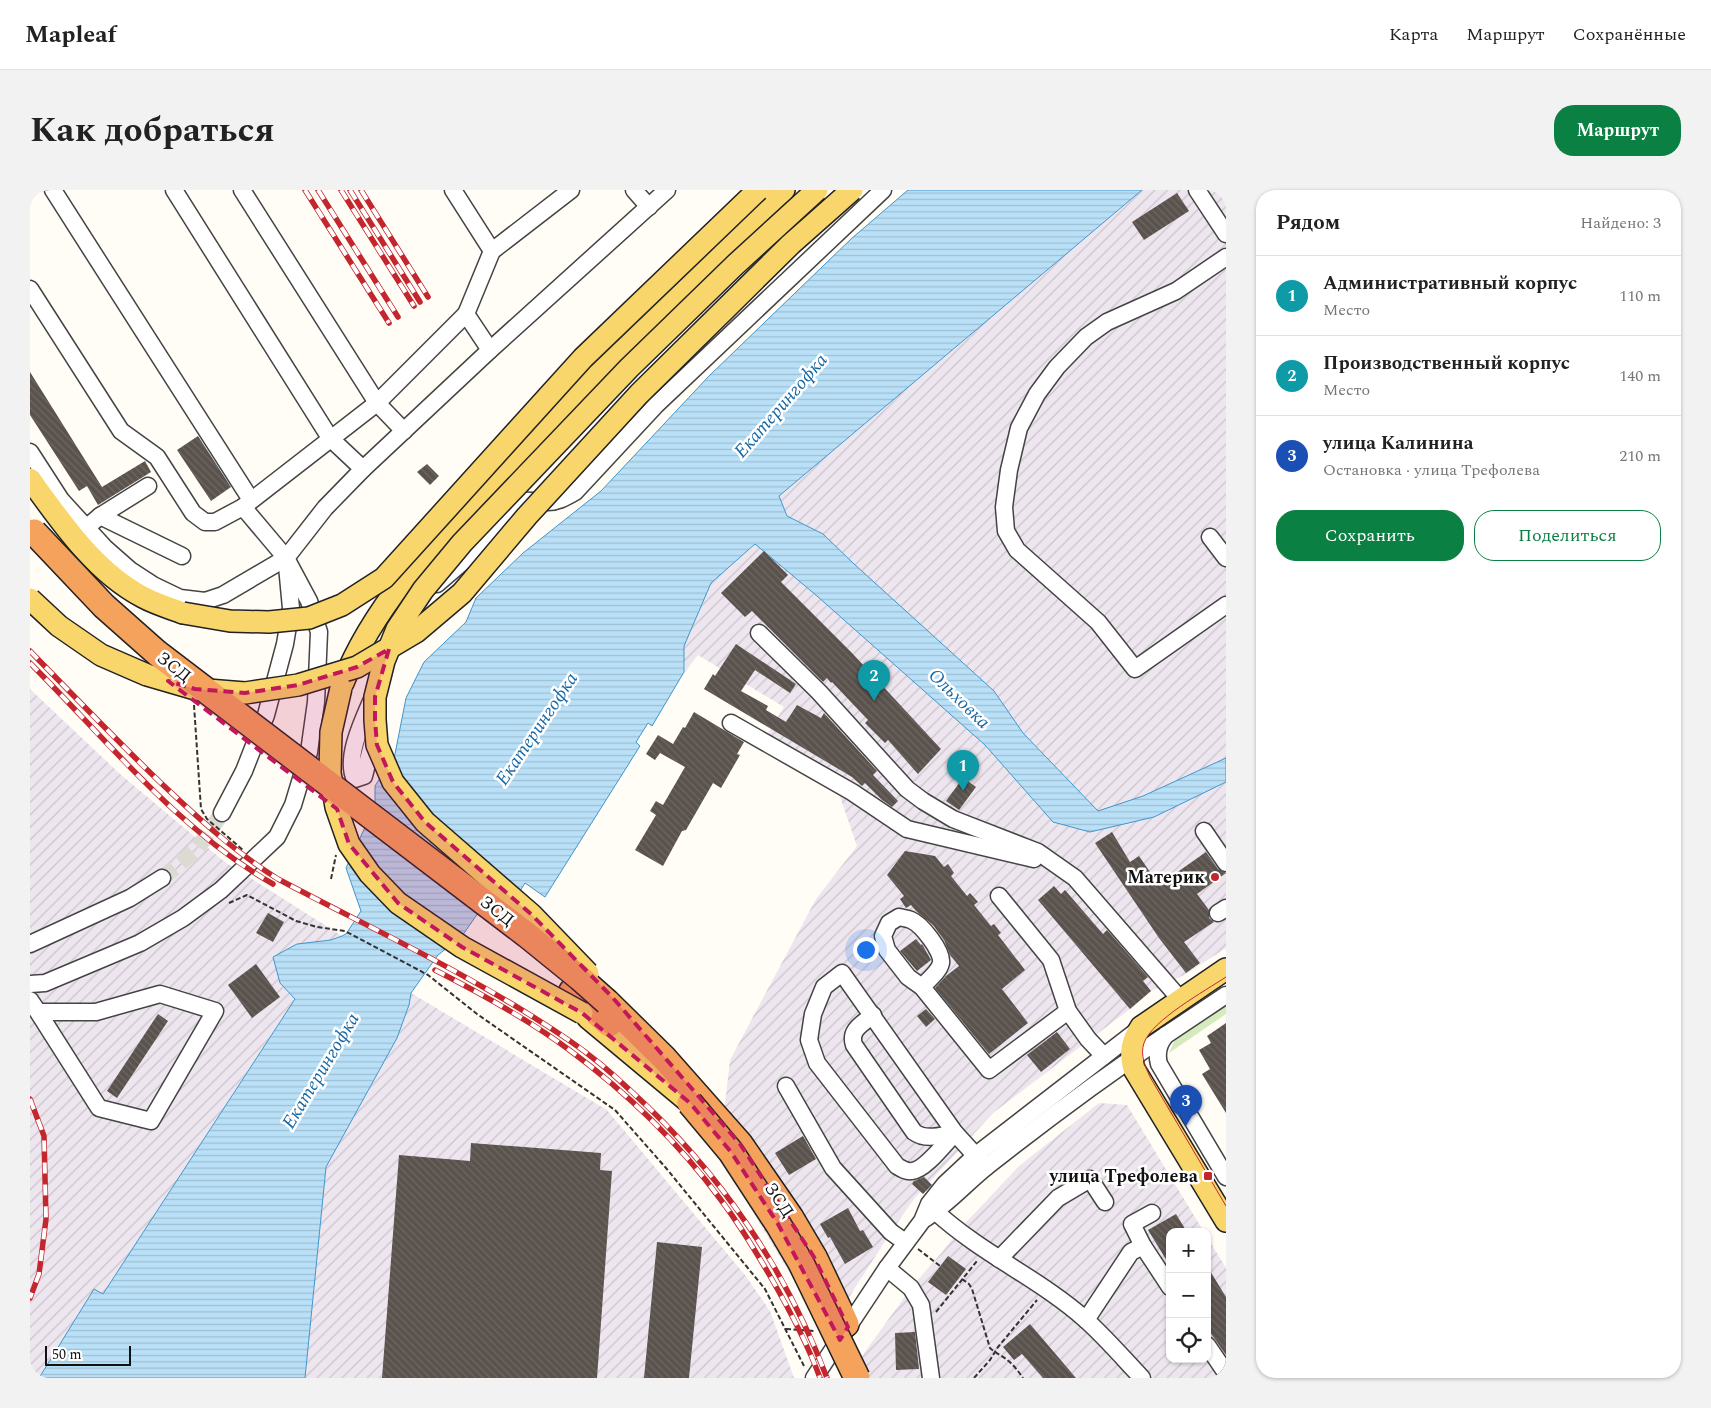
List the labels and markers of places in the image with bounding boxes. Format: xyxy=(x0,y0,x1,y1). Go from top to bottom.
pin: 2 xyxy=(858,660,890,701)
pin: 1 xyxy=(947,750,979,791)
place label: Материк xyxy=(1127,864,1205,891)
marker: Материк xyxy=(1209,871,1221,883)
pin: 3 xyxy=(1170,1085,1202,1126)
place label: улица Трефолева xyxy=(1048,1163,1199,1190)
marker: улица Трефолева xyxy=(1202,1170,1214,1182)

